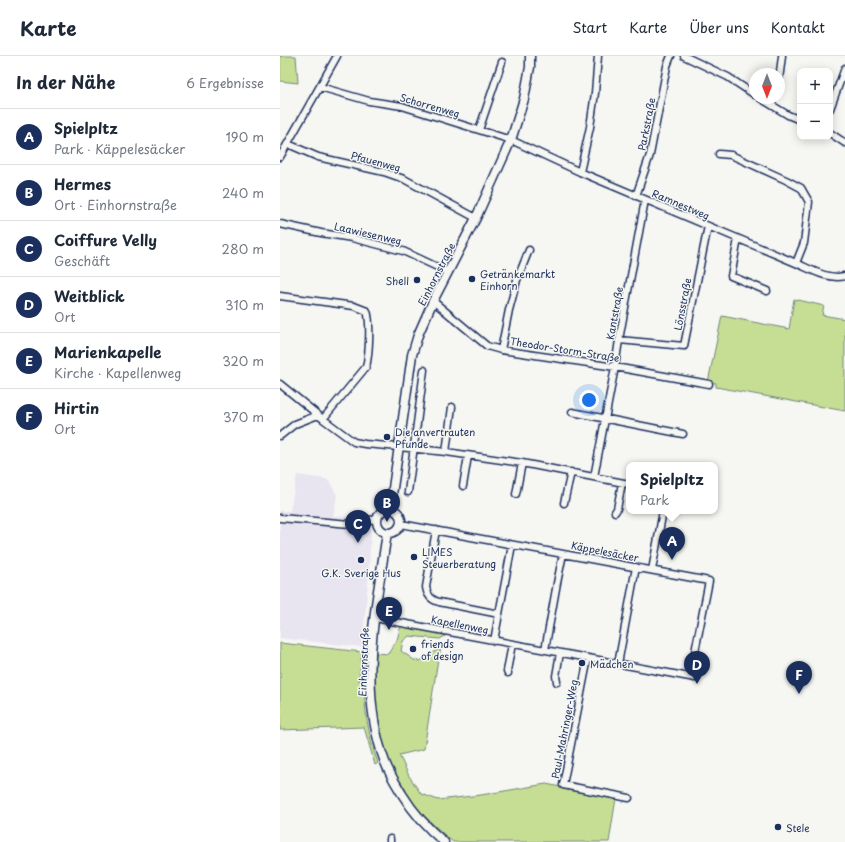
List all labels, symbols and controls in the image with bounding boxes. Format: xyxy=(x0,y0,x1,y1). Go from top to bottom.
text: Karte xyxy=(20,14,77,42)
text: Start xyxy=(572,17,607,38)
text: Karte xyxy=(629,17,667,38)
text: Über uns xyxy=(689,17,749,38)
text: Kontakt xyxy=(771,17,825,38)
north arrow xyxy=(749,68,785,104)
map controls xyxy=(797,68,833,140)
button: + xyxy=(797,68,833,104)
text: In der Nähe xyxy=(16,69,115,95)
text: 6 Ergebnisse xyxy=(186,73,264,92)
street label: Schorrenweg xyxy=(398,89,462,121)
street label: Parkstraße xyxy=(634,96,658,152)
button: − xyxy=(797,104,833,140)
text: Spielpltz xyxy=(54,116,118,139)
text: A xyxy=(24,127,34,146)
text: 190 m xyxy=(225,127,264,146)
text: Park · Käppelesäcker xyxy=(54,139,185,158)
street label: Pfauenweg xyxy=(349,147,403,175)
text: Hermes xyxy=(54,172,111,195)
text: B xyxy=(25,183,33,202)
text: 240 m xyxy=(222,183,264,202)
street label: Ramnestweg xyxy=(650,185,712,223)
text: Ort · Einhornstraße xyxy=(54,195,177,214)
street label: Laawiesenweg xyxy=(333,218,403,248)
text: Coiffure Velly xyxy=(54,228,157,251)
text: C xyxy=(24,239,34,258)
text: 280 m xyxy=(222,239,264,258)
street label: Einhornstraße xyxy=(414,240,458,308)
text: Geschäft xyxy=(54,251,110,270)
place label: Getränkemarkt Einhorn xyxy=(480,266,555,293)
place label: Shell xyxy=(385,273,409,288)
marker: Getränkemarkt Einhorn xyxy=(467,274,477,284)
marker: Shell xyxy=(412,275,422,285)
street label: Lönsstraße xyxy=(670,276,694,332)
text: Weitblick xyxy=(54,284,125,307)
street label: Kantstraße xyxy=(602,285,626,341)
text: D xyxy=(24,295,34,314)
text: 310 m xyxy=(225,295,264,314)
text: Ort xyxy=(54,307,76,326)
street label: Theodor-Storm-Straße xyxy=(509,333,621,365)
text: Marienkapelle xyxy=(54,340,162,363)
text: E xyxy=(25,351,33,370)
text: 320 m xyxy=(222,351,264,370)
text: Kirche · Kapellenweg xyxy=(54,363,182,382)
your location xyxy=(579,390,599,410)
text: Hirtin xyxy=(54,396,99,419)
text: F xyxy=(25,407,33,426)
text: 370 m xyxy=(223,407,264,426)
text: Ort xyxy=(54,419,76,438)
place label: Die anvertrauten Pfunde xyxy=(395,424,475,451)
marker: Die anvertrauten Pfunde xyxy=(382,432,392,442)
popup xyxy=(626,462,718,514)
text: Spielpltz xyxy=(640,467,704,490)
pin: B xyxy=(374,489,400,522)
text: Park xyxy=(640,490,669,509)
pin: C xyxy=(345,510,371,543)
pin: A xyxy=(659,527,685,560)
street label: Käppelesäcker xyxy=(570,537,640,565)
place label: LIMES Steuerberatung xyxy=(422,544,496,571)
marker: LIMES Steuerberatung xyxy=(409,552,419,562)
marker: G.K. Sverige Hus xyxy=(356,555,366,565)
place label: G.K. Sverige Hus xyxy=(321,565,401,580)
pin: E xyxy=(376,597,402,630)
street label: Kapellenweg xyxy=(430,611,490,637)
street label: Einhornstraße xyxy=(354,627,372,697)
place label: friends of design xyxy=(421,636,463,663)
marker: friends of design xyxy=(408,644,418,654)
pin: D xyxy=(684,651,710,684)
place label: Mädchen xyxy=(590,656,633,671)
marker: Mädchen xyxy=(577,658,587,668)
pin: F xyxy=(786,661,812,694)
street label: Paul-Mahringer-Weg xyxy=(547,678,581,780)
place label: Stele xyxy=(786,820,810,835)
marker: Stele xyxy=(773,822,783,832)

